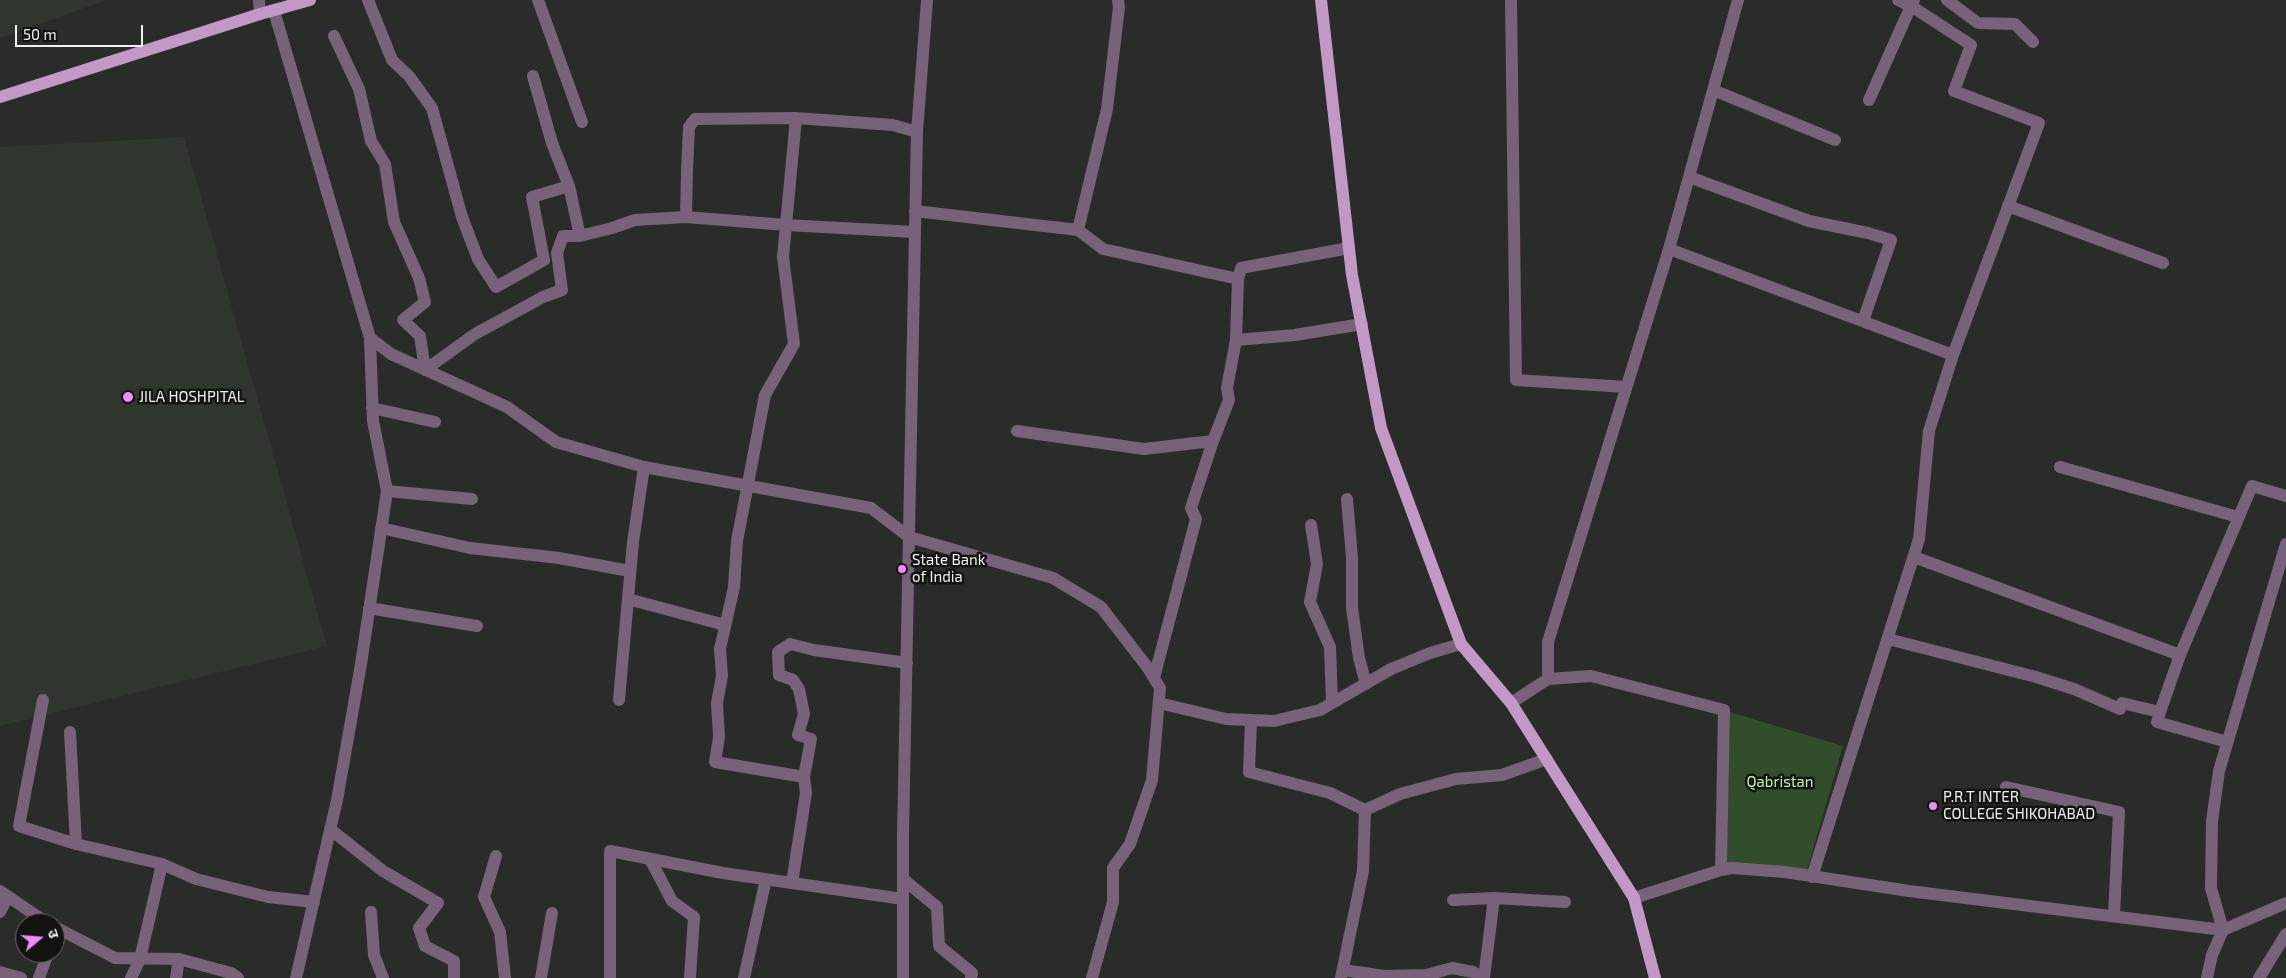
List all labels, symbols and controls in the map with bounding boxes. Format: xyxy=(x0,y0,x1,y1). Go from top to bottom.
scale bar xyxy=(18,15,145,47)
text: 50 m xyxy=(23,25,57,43)
place label: JILA HOSHPITAL xyxy=(139,388,245,406)
marker: JILA HOSHPITAL xyxy=(121,390,135,404)
place label: State Bank of India xyxy=(912,551,985,586)
marker: State Bank of India xyxy=(896,563,908,575)
park label: Qabristan xyxy=(1747,773,1813,791)
place label: P.R.T INTER COLLEGE SHIKOHABAD xyxy=(1943,788,2095,823)
marker: P.R.T INTER COLLEGE SHIKOHABAD xyxy=(1927,800,1939,812)
north arrow xyxy=(15,913,65,963)
text: उ xyxy=(44,927,63,940)

